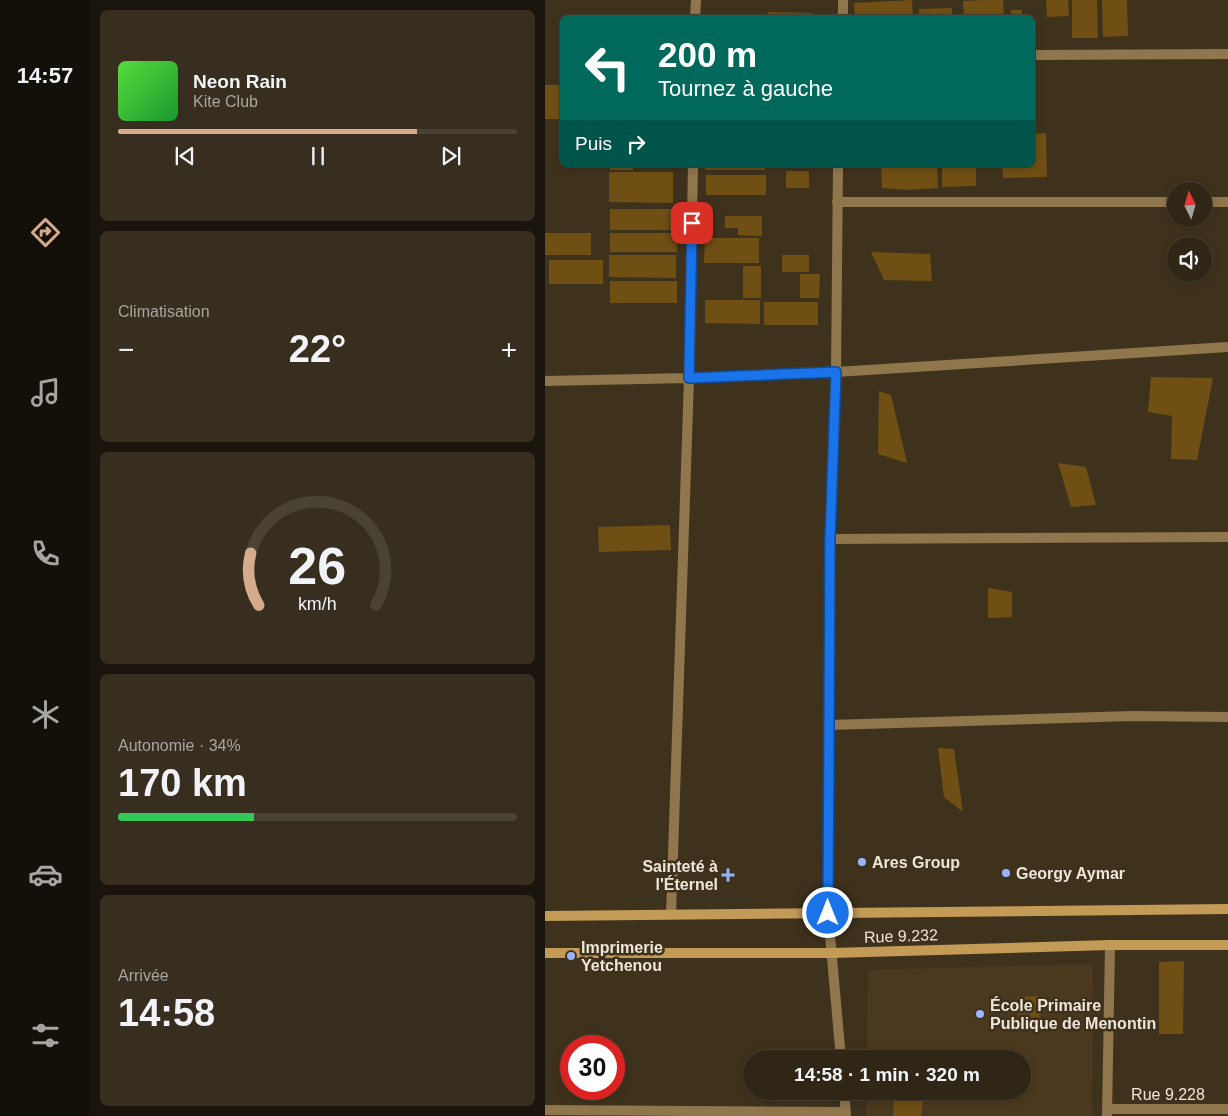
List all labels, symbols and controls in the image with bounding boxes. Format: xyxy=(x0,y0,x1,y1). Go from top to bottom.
icon: left xyxy=(575,35,640,100)
text: 200 m xyxy=(658,35,757,74)
text: 14:57 xyxy=(17,63,73,88)
text: Neon Rain xyxy=(193,71,287,92)
text: Tournez à gauche xyxy=(658,76,833,101)
text: Kite Club xyxy=(193,93,258,110)
icon: right xyxy=(622,130,650,158)
text: Puis xyxy=(575,133,612,154)
icon: previous xyxy=(171,142,199,170)
icon: pause xyxy=(304,142,332,170)
icon: next xyxy=(437,142,465,170)
north arrow xyxy=(1167,182,1213,228)
map controls xyxy=(1167,182,1212,282)
pin xyxy=(671,202,713,244)
icon: arrive xyxy=(678,209,706,237)
icon: directions xyxy=(28,215,63,250)
button: sound xyxy=(1167,237,1212,282)
text: Climatisation xyxy=(118,303,210,320)
text: 22° xyxy=(289,328,346,370)
text: − xyxy=(118,334,134,365)
text: + xyxy=(501,334,517,365)
icon: music xyxy=(28,375,63,410)
icon: phone xyxy=(28,536,63,571)
text: 26 xyxy=(289,537,346,595)
text: km/h xyxy=(298,594,337,614)
icon: climate xyxy=(28,697,63,732)
text: Autonomie · 34% xyxy=(118,737,241,754)
text: 170 km xyxy=(118,762,247,804)
place label: Ares Group xyxy=(872,854,960,871)
marker: Ares Group xyxy=(856,856,868,868)
icon: car xyxy=(28,857,63,892)
place label: Sainteté à l'Éternel xyxy=(642,858,718,893)
place label: Georgy Aymar xyxy=(1016,865,1125,882)
marker: Georgy Aymar xyxy=(1000,867,1012,879)
marker: Sainteté à l'Éternel xyxy=(722,869,734,881)
position arrow xyxy=(801,886,853,938)
street label: Rue 9.232 xyxy=(864,926,938,946)
place label: Imprimerie Yetchenou xyxy=(581,939,663,974)
marker: Imprimerie Yetchenou xyxy=(565,950,577,962)
text: Arrivée xyxy=(118,967,169,984)
text: 14:58 xyxy=(118,992,215,1034)
place label: École Primaire Publique de Menontin xyxy=(990,996,1156,1032)
marker: École Primaire Publique de Menontin xyxy=(974,1008,986,1020)
icon: filters xyxy=(28,1018,63,1053)
speed limit sign: 30 xyxy=(560,1035,625,1100)
text: 14:58 · 1 min · 320 m xyxy=(794,1064,980,1085)
street label: Rue 9.228 xyxy=(1131,1086,1205,1103)

